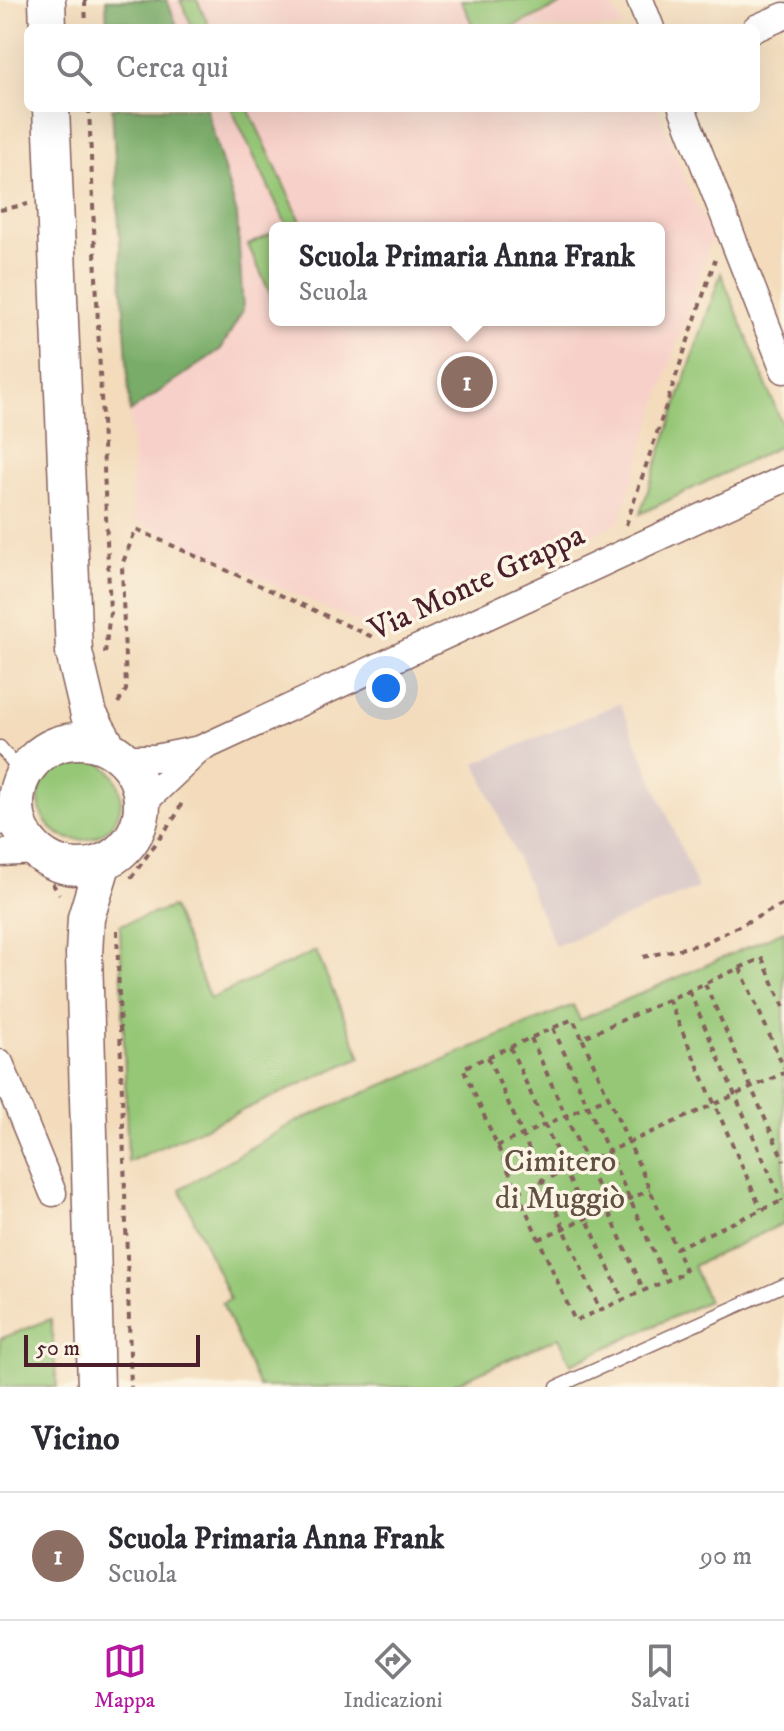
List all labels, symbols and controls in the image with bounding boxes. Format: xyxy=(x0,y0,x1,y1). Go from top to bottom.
search box xyxy=(24,24,760,112)
icon: search xyxy=(52,46,96,90)
text: Cerca qui xyxy=(116,50,229,87)
popup xyxy=(269,222,665,326)
text: Scuola Primaria Anna Frank xyxy=(299,239,635,276)
text: Scuola xyxy=(299,276,368,309)
pin: 1 xyxy=(441,352,493,412)
street label: Via Monte Grappa xyxy=(362,515,592,651)
your location xyxy=(366,668,406,708)
park label: Cimitero di Muggiò xyxy=(495,1142,625,1219)
scale bar xyxy=(24,1331,200,1367)
text: 50 m xyxy=(36,1335,80,1362)
text: Vicino xyxy=(32,1418,120,1460)
text: Scuola Primaria Anna Frank xyxy=(108,1521,444,1558)
text: 1 xyxy=(53,1540,63,1573)
text: 90 m xyxy=(700,1540,752,1573)
text: Scuola xyxy=(108,1558,177,1591)
tab: Mappa xyxy=(94,1639,155,1714)
tab: Indicazioni xyxy=(343,1639,442,1714)
tab: Salvati xyxy=(631,1639,690,1714)

